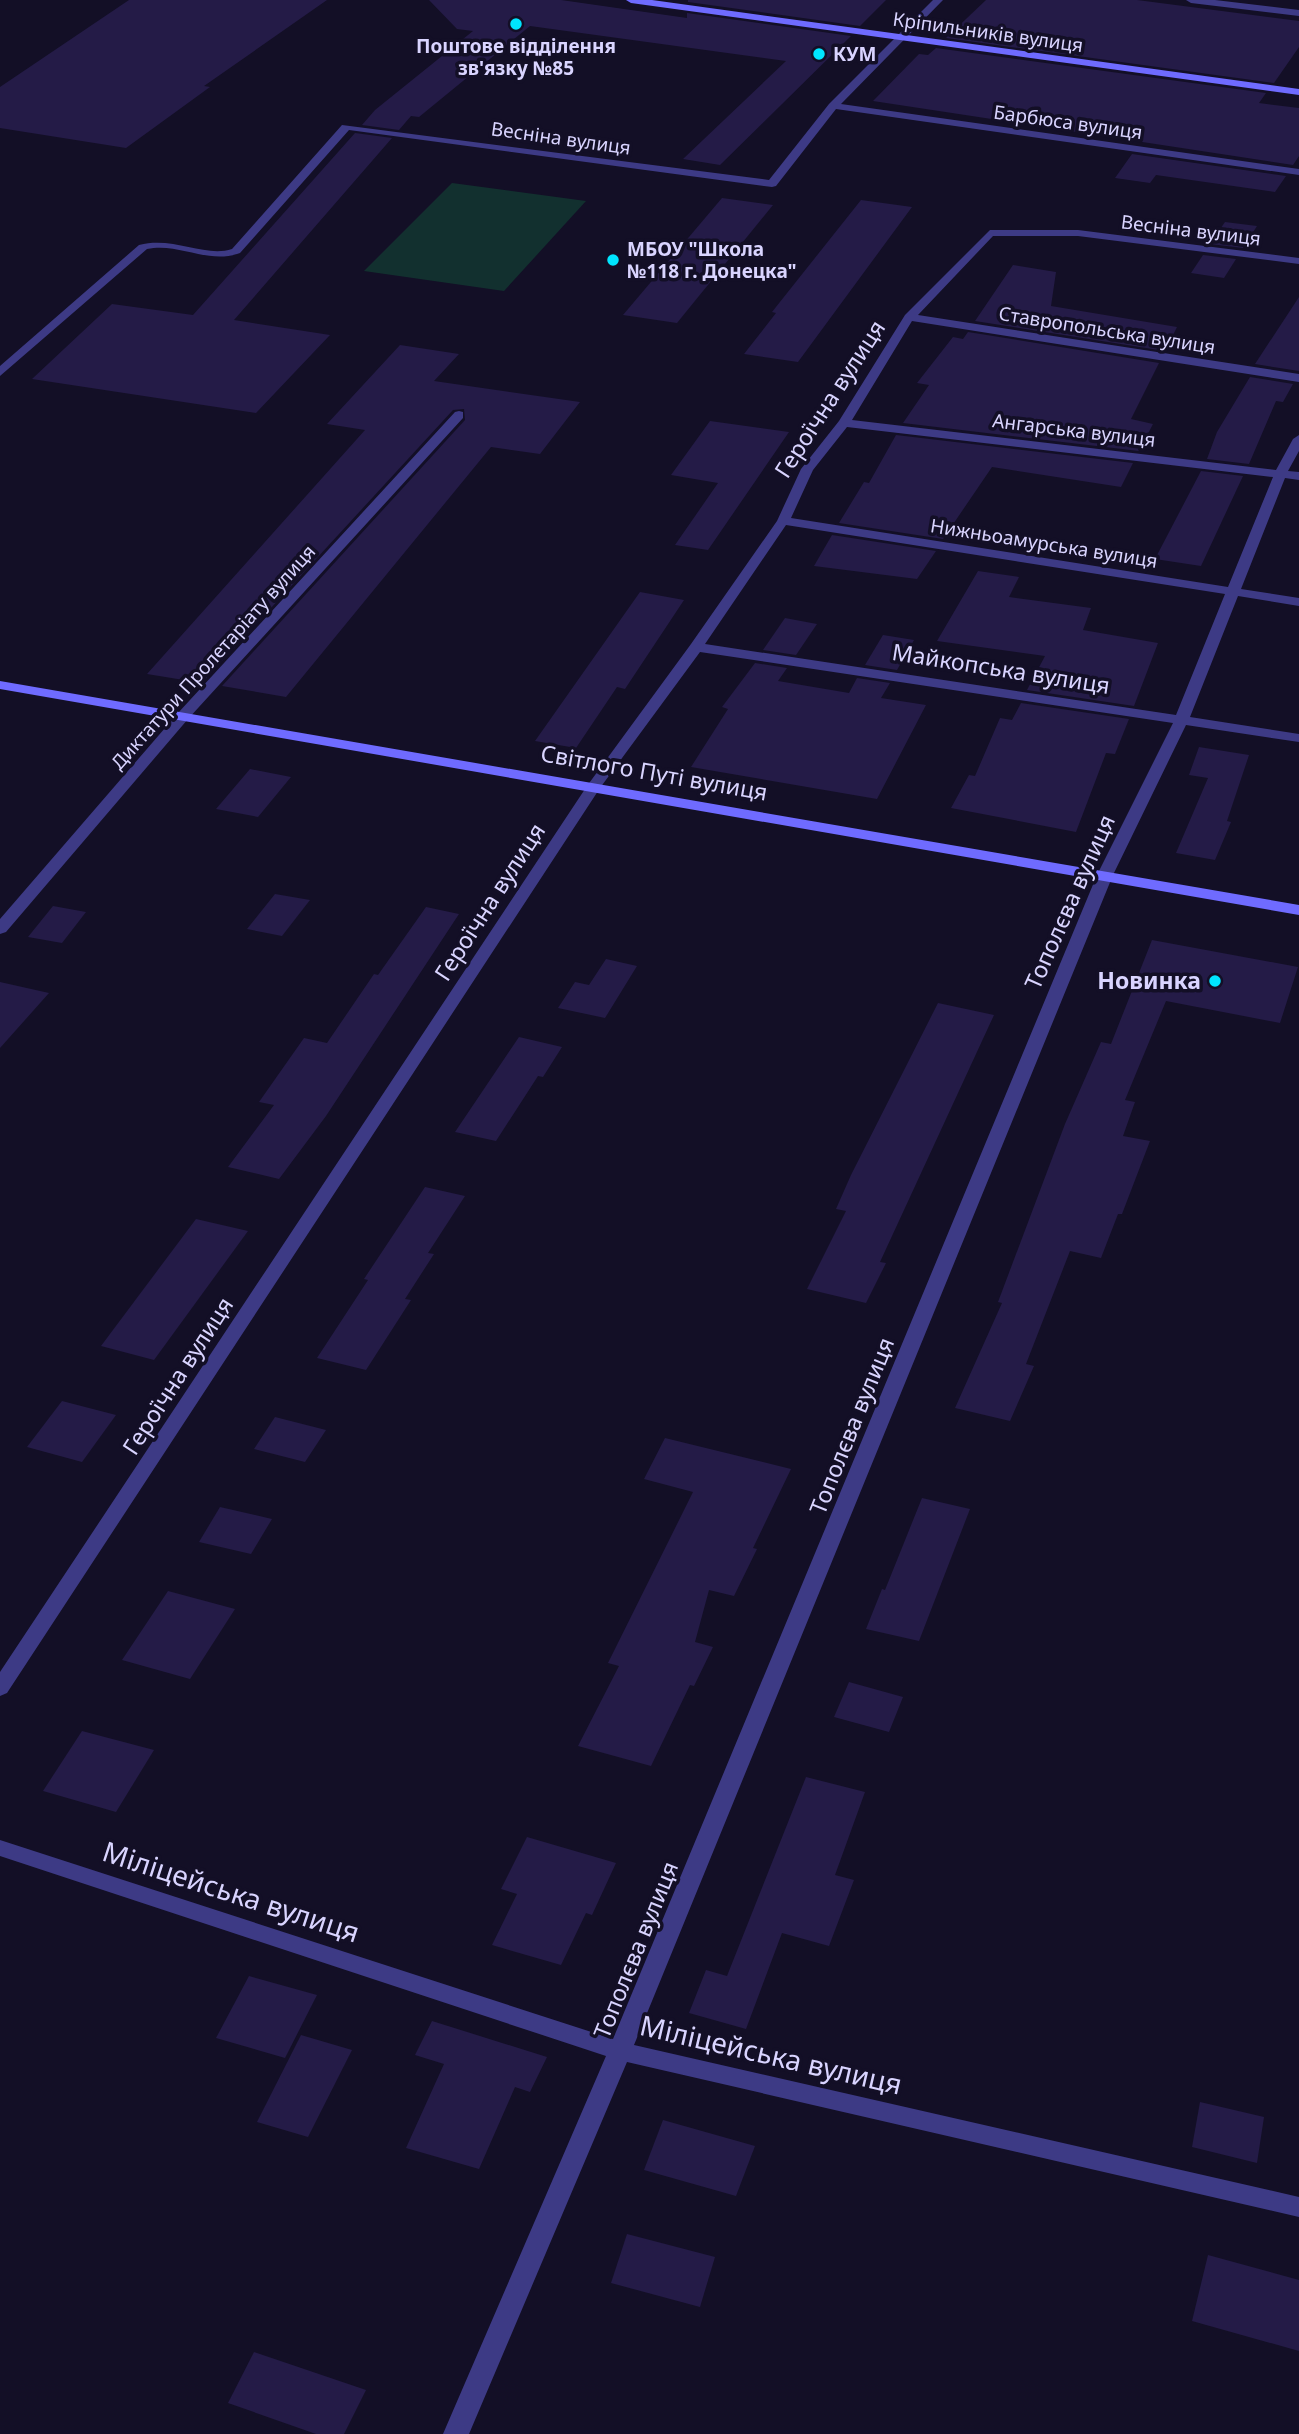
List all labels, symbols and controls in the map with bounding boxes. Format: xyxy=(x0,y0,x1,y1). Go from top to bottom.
street label: Кріпильників вулиця xyxy=(891,6,1085,58)
marker: Поштове відділення зв'язку №85 xyxy=(508,16,524,32)
place label: Поштове відділення зв'язку №85 xyxy=(416,33,616,81)
place label: КУМ xyxy=(833,41,876,67)
marker: КУМ xyxy=(811,46,827,62)
street label: Барбюса вулиця xyxy=(992,99,1144,145)
street label: Весніна вулиця xyxy=(490,115,632,161)
street label: Весніна вулиця xyxy=(1120,209,1262,251)
place label: МБОУ "Школа №118 г. Донецка" xyxy=(627,236,797,284)
marker: МБОУ "Школа №118 г. Донецка" xyxy=(605,252,621,268)
street label: Ставропольська вулиця xyxy=(997,300,1217,360)
street label: Героїчна вулиця xyxy=(766,313,892,483)
street label: Ангарська вулиця xyxy=(991,407,1157,453)
street label: Нижньоамурська вулиця xyxy=(929,512,1159,574)
street label: Диктатури Пролетаріату вулиця xyxy=(105,539,321,775)
street label: Майкопська вулиця xyxy=(890,635,1112,701)
street label: Світлого Путі вулиця xyxy=(538,736,770,808)
street label: Тополєва вулиця xyxy=(1016,809,1122,994)
street label: Героїчна вулиця xyxy=(426,816,552,986)
place label: Новинка xyxy=(1097,964,1201,996)
marker: Новинка xyxy=(1207,973,1223,989)
street label: Героїчна вулиця xyxy=(114,1290,240,1460)
street label: Тополєва вулиця xyxy=(801,1332,901,1519)
street label: Міліцейська вулиця xyxy=(98,1832,365,1951)
street label: Тополєва вулиця xyxy=(585,1856,685,2043)
street label: Міліцейська вулиця xyxy=(636,2005,906,2103)

